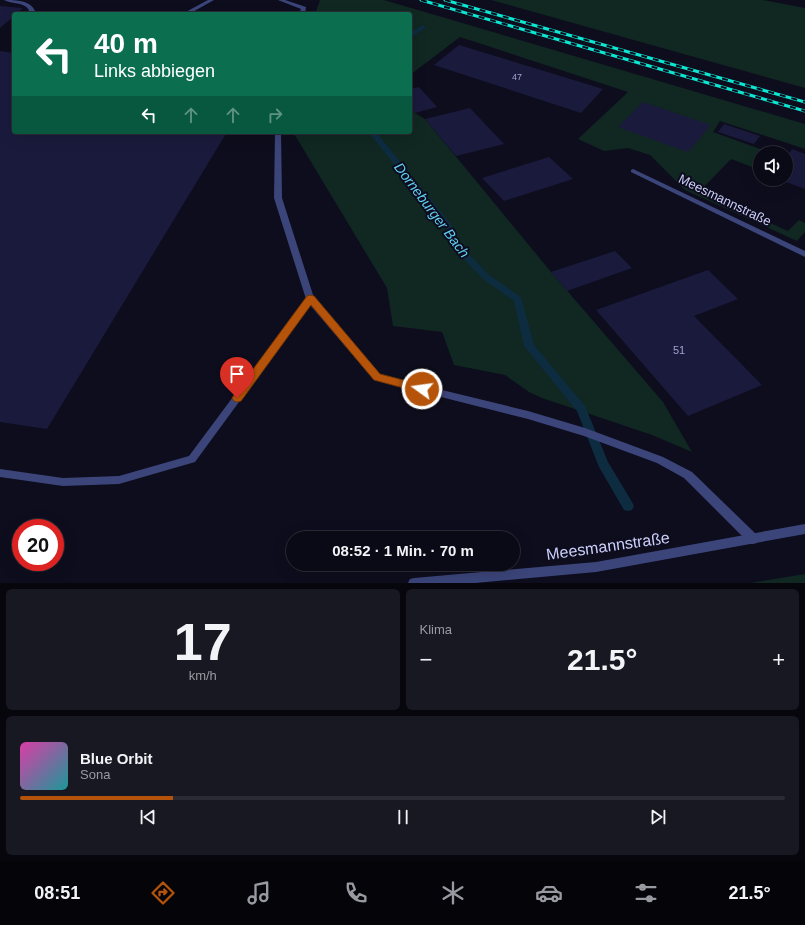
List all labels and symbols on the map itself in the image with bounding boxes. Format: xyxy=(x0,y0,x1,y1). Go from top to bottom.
house number: 47 xyxy=(512,72,522,82)
water label: Dorneburger Bach xyxy=(391,160,473,261)
street label: Meesmannstraße xyxy=(676,171,774,229)
house number: 51 xyxy=(673,344,685,356)
pin xyxy=(220,357,254,398)
position arrow xyxy=(401,368,443,410)
speed limit sign: 20 xyxy=(12,519,64,571)
street label: Meesmannstraße xyxy=(545,529,671,563)

